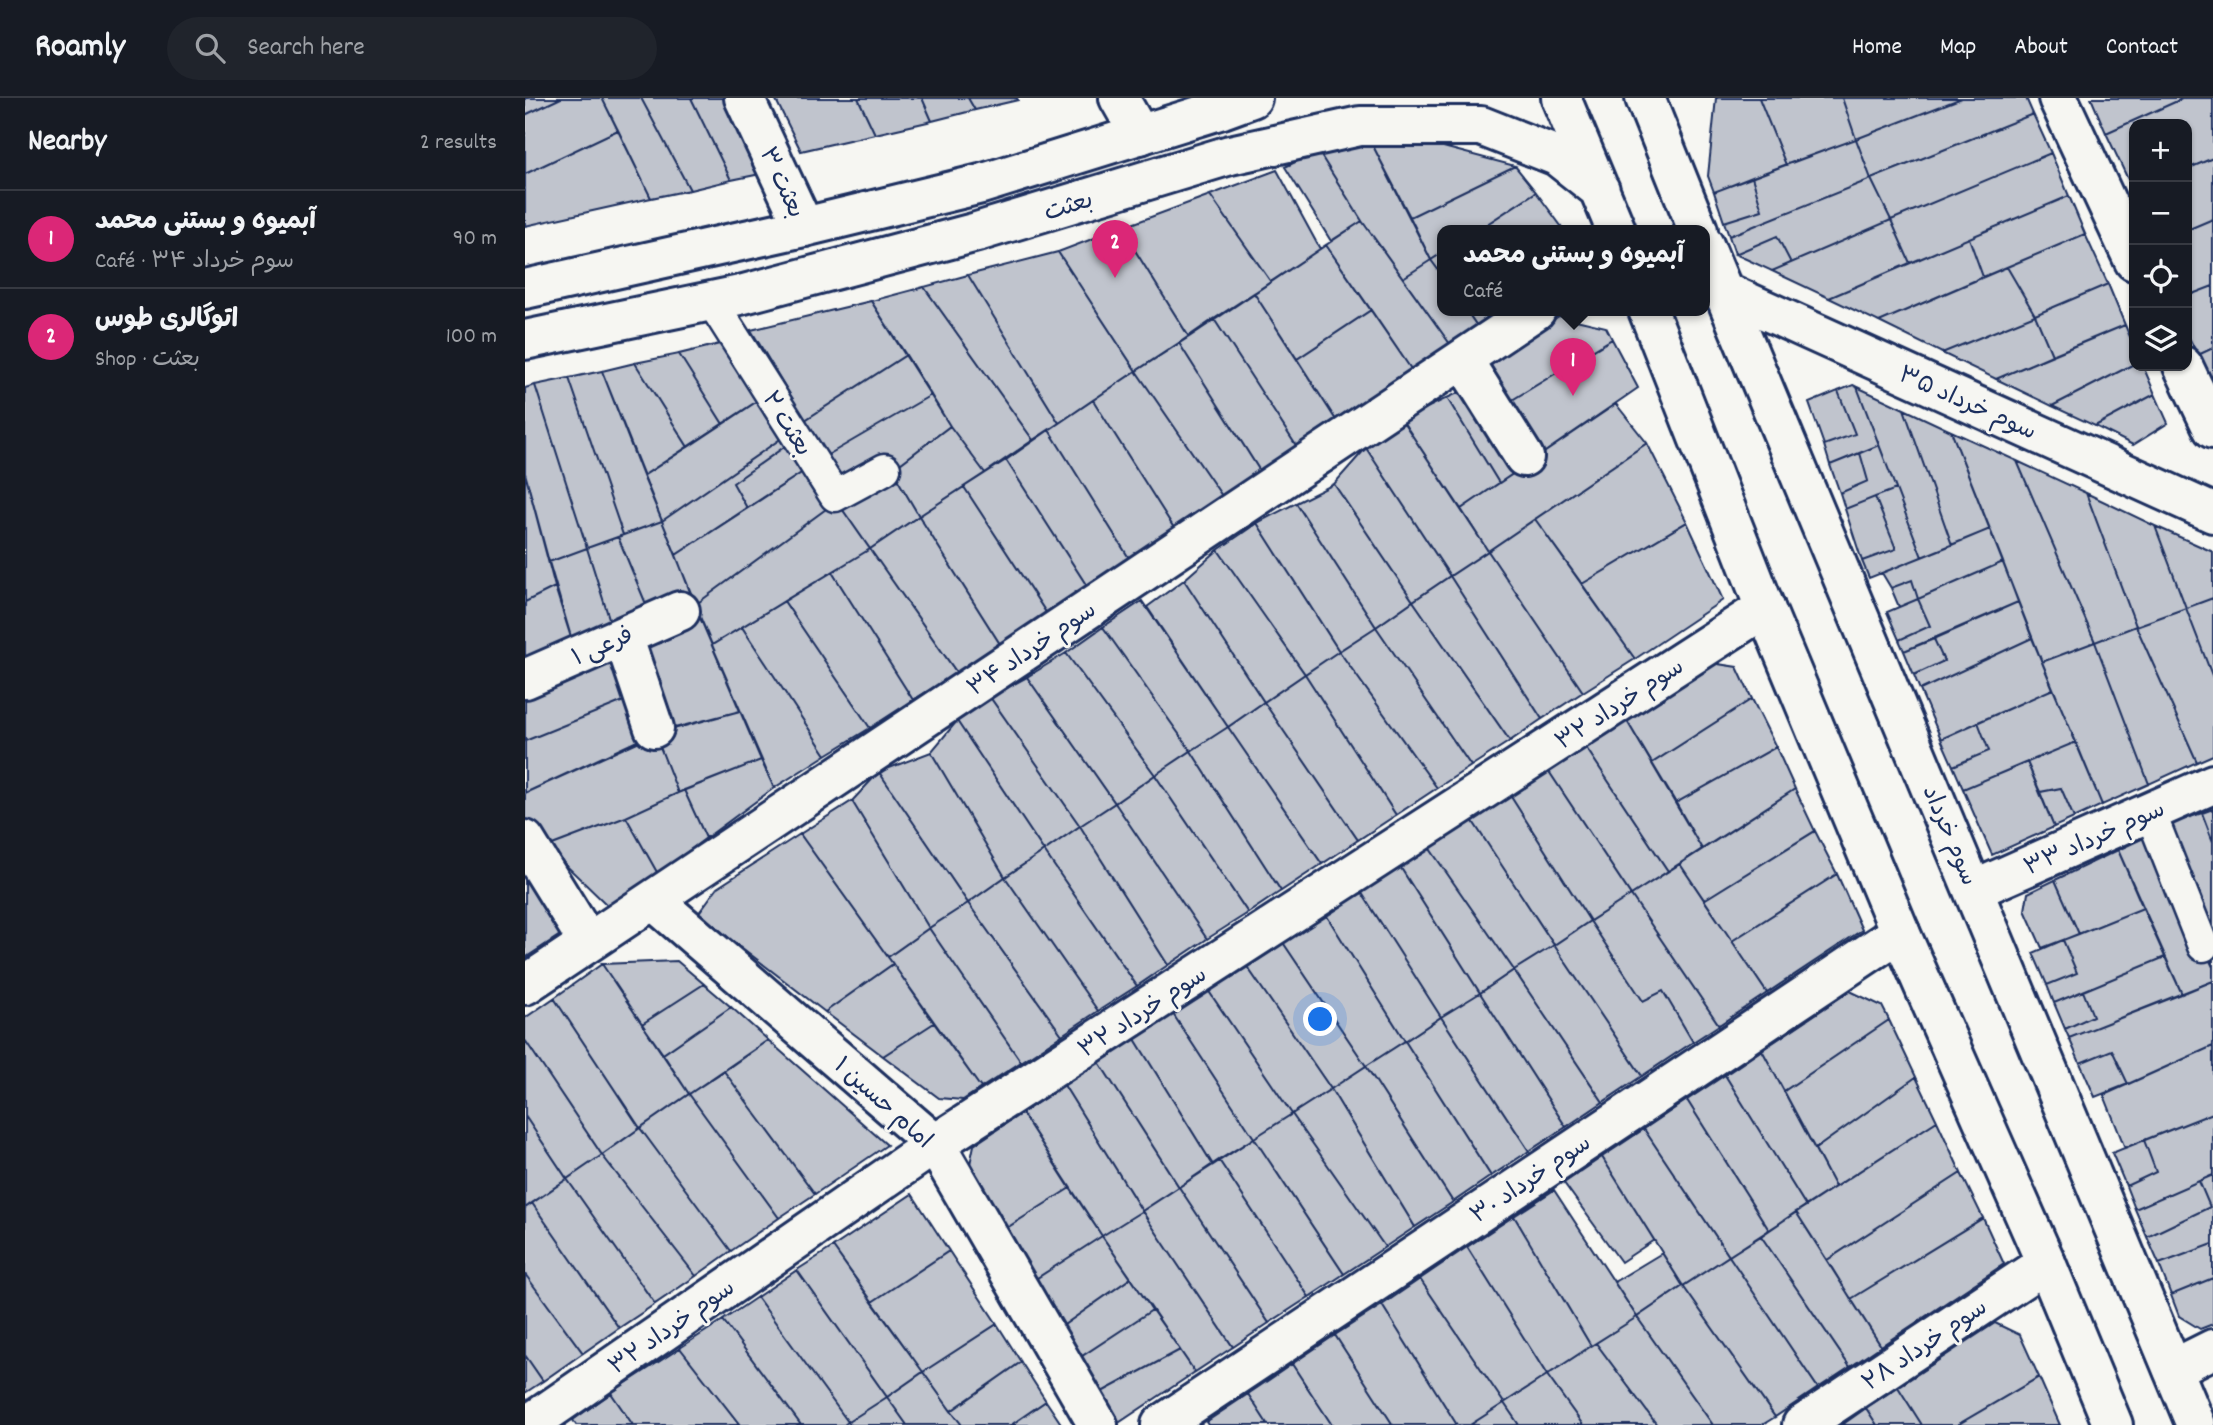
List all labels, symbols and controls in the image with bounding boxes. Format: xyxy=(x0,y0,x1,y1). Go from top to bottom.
search box xyxy=(167,17,657,80)
text: Roamly xyxy=(35,25,125,72)
icon: search xyxy=(191,29,229,67)
text: Search here xyxy=(247,30,365,67)
text: Home xyxy=(1852,31,1902,65)
text: Map xyxy=(1940,31,1976,65)
text: About xyxy=(2014,31,2068,65)
text: Contact xyxy=(2106,31,2178,65)
map controls xyxy=(2129,119,2192,371)
button: + xyxy=(2129,119,2192,182)
text: Nearby xyxy=(28,122,106,165)
text: 2 results xyxy=(420,127,497,160)
street label: بعثت ۳ xyxy=(749,142,811,224)
button: − xyxy=(2129,182,2192,245)
street label: بعثت xyxy=(1040,184,1098,231)
text: آبمیوه و بستنی محمد xyxy=(95,204,316,241)
pin: 2 xyxy=(1092,220,1138,278)
text: 1 xyxy=(48,223,54,256)
text: 90 m xyxy=(453,223,497,256)
popup xyxy=(1437,225,1710,316)
text: آبمیوه و بستنی محمد xyxy=(1463,238,1684,275)
button: locate xyxy=(2129,245,2192,308)
text: Café · سوم خرداد ۳۴ xyxy=(95,246,294,279)
text: Café xyxy=(1463,276,1503,309)
text: اتوگالری طوس xyxy=(95,302,238,339)
button: layers xyxy=(2129,308,2192,371)
text: 2 xyxy=(46,321,56,354)
text: 100 m xyxy=(446,321,497,354)
pin: 1 xyxy=(1550,338,1596,396)
text: Shop · بعثت xyxy=(95,344,200,377)
street label: سوم خرداد ۳۵ xyxy=(1892,359,2041,450)
street label: بعثت ۲ xyxy=(752,385,819,464)
street label: سوم خرداد ۳۴ xyxy=(961,595,1104,706)
street label: فرعی ۱ xyxy=(567,619,639,676)
street label: سوم خرداد ۳۲ xyxy=(1550,651,1692,760)
street label: سوم خرداد xyxy=(1912,781,1985,892)
street label: سوم خرداد ۳۳ xyxy=(2019,794,2171,886)
street label: سوم خرداد ۳۲ xyxy=(1073,959,1215,1068)
your location xyxy=(1303,1002,1337,1036)
street label: امام حسین ۱ xyxy=(825,1050,939,1158)
street label: سوم خرداد ۳۰ xyxy=(1465,1128,1599,1233)
street label: سوم خرداد ۳۲ xyxy=(603,1272,743,1385)
street label: سوم خرداد ۲۸ xyxy=(1856,1292,1995,1401)

